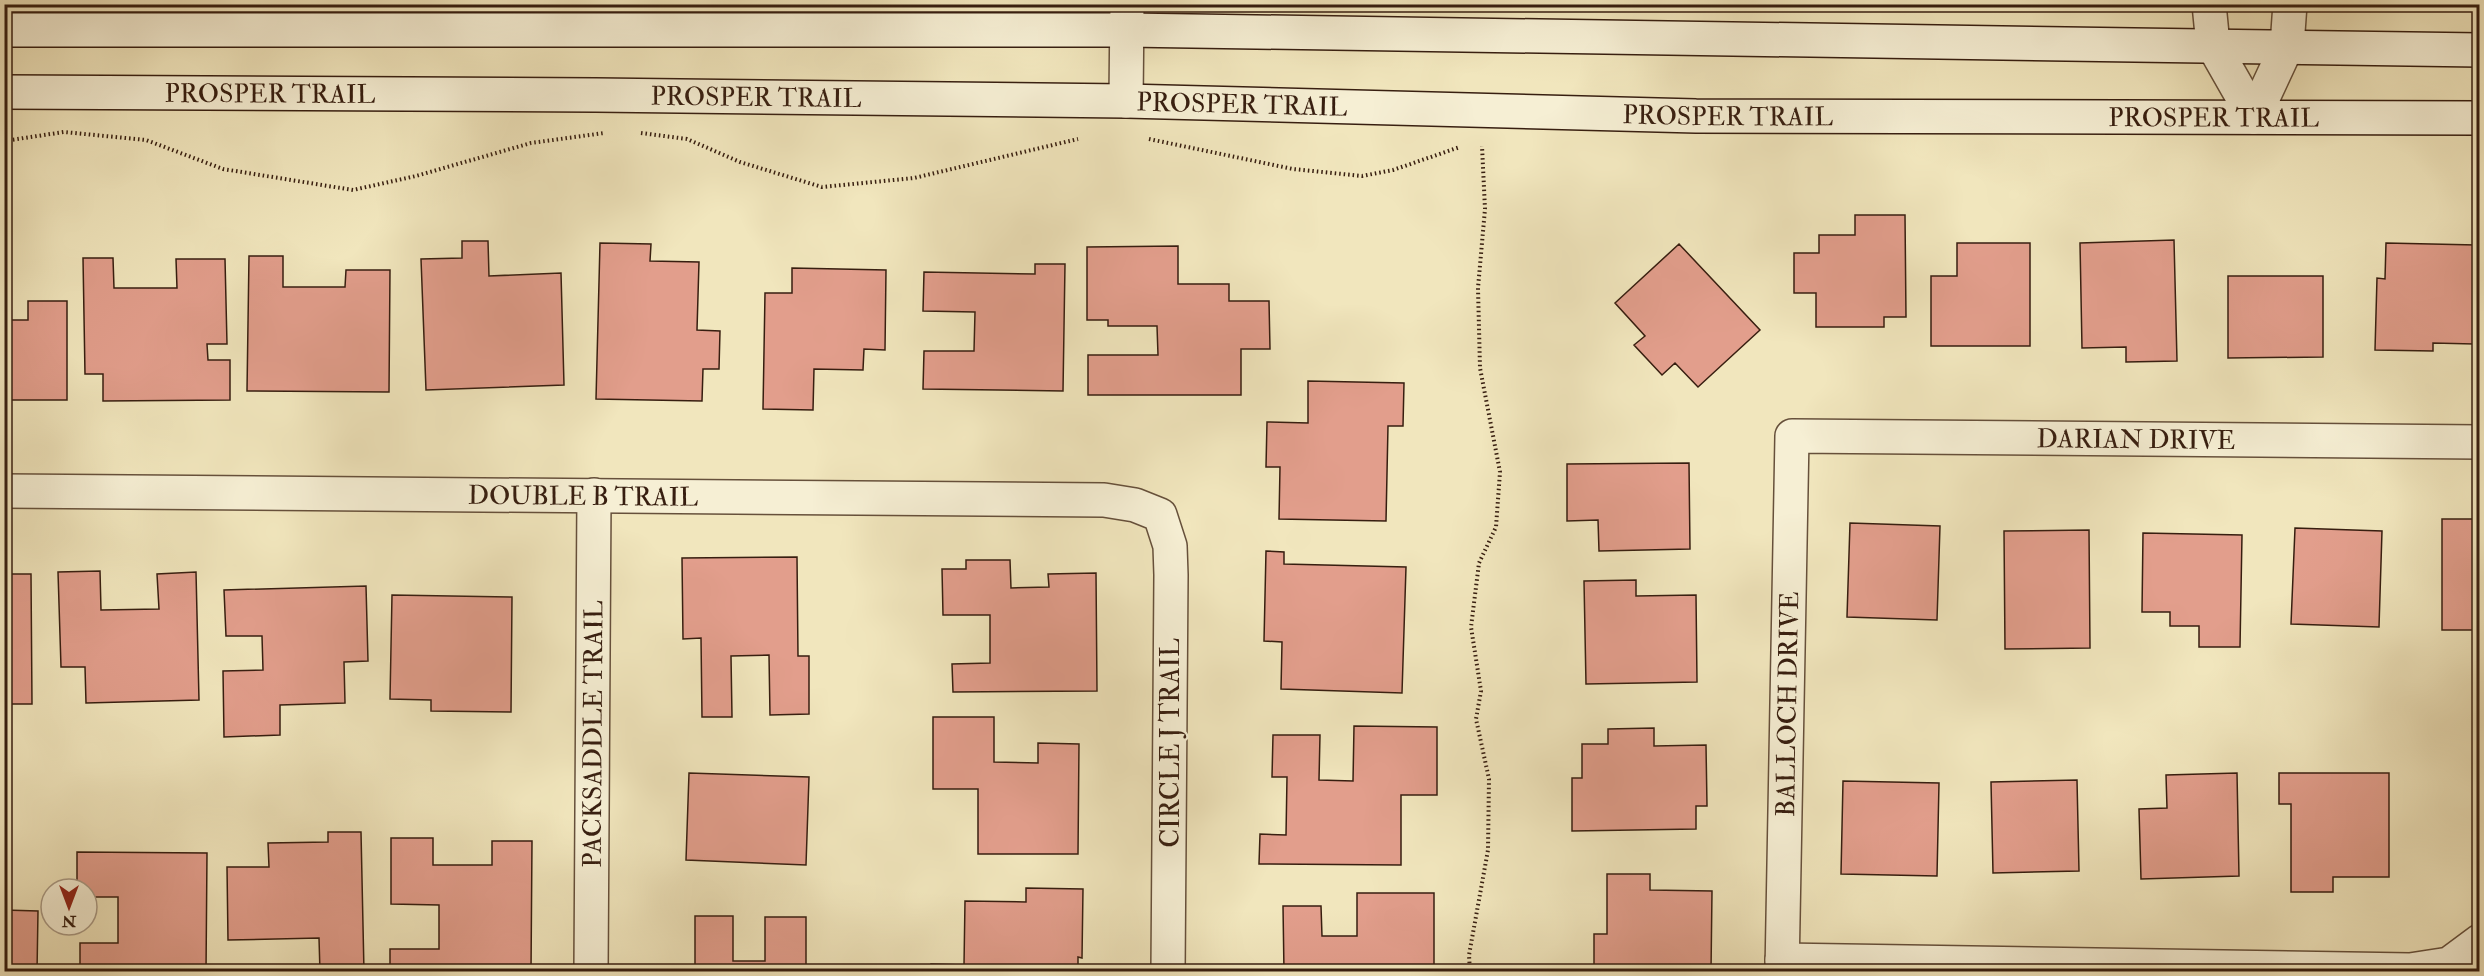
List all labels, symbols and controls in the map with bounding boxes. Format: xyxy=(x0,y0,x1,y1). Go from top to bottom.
street label: PROSPER TRAIL xyxy=(164,78,376,111)
street label: PROSPER TRAIL xyxy=(650,81,862,115)
street label: PROSPER TRAIL xyxy=(1136,86,1348,124)
street label: PROSPER TRAIL xyxy=(1622,99,1833,133)
street label: PROSPER TRAIL xyxy=(2108,102,2319,135)
street label: DARIAN DRIVE xyxy=(2036,423,2235,457)
street label: DOUBLE B TRAIL xyxy=(468,480,698,514)
street label: BALLOCH DRIVE xyxy=(1770,591,1806,817)
street label: PACKSADDLE TRAIL xyxy=(577,600,610,868)
street label: CIRCLE J TRAIL xyxy=(1155,638,1187,848)
north arrow xyxy=(39,877,99,937)
text: N xyxy=(61,911,77,931)

